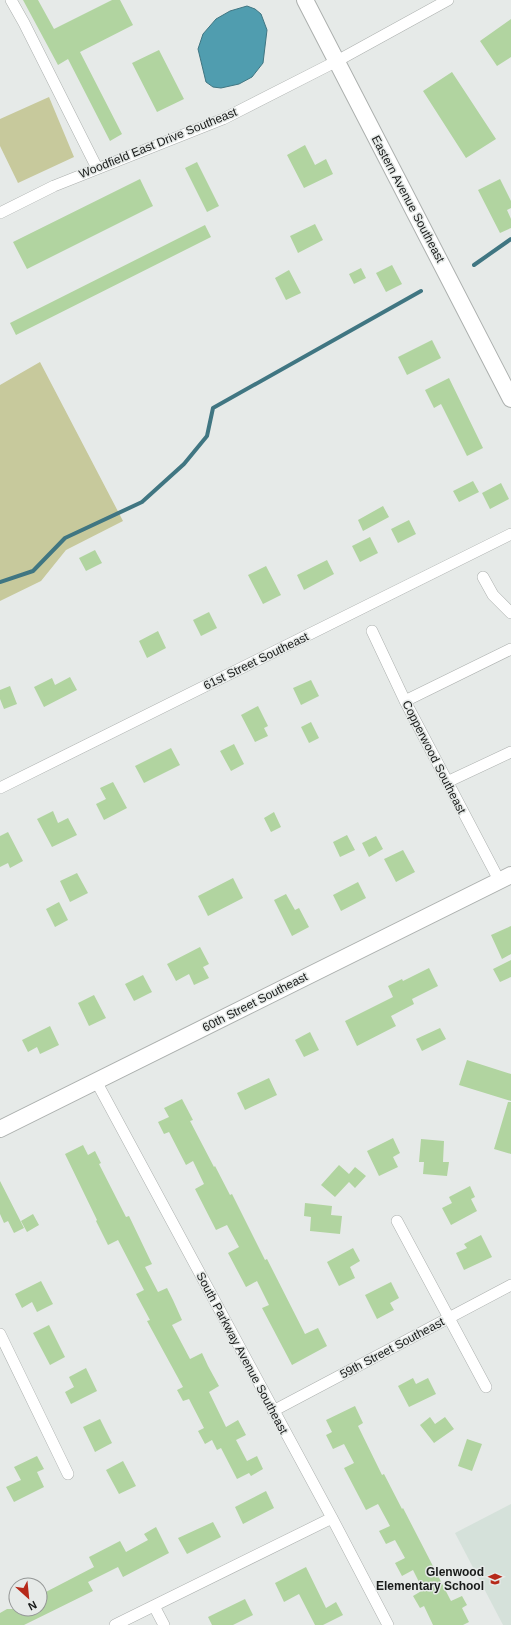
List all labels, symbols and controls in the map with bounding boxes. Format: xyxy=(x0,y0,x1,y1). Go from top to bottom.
street label: Woodfield East Drive Southeast xyxy=(77,105,240,181)
street label: Eastern Avenue Southeast xyxy=(369,133,448,266)
street label: 61st Street Southeast xyxy=(201,629,312,693)
street label: Copperwood Southeast xyxy=(399,698,469,817)
street label: 60th Street Southeast xyxy=(200,969,310,1035)
street label: South Parkway Avenue Southeast xyxy=(193,1270,291,1437)
street label: 59th Street Southeast xyxy=(337,1314,447,1381)
place label: Glenwood Elementary School xyxy=(376,1565,484,1593)
school or university icon: Glenwood Elementary School xyxy=(487,1571,503,1587)
north arrow xyxy=(8,1577,48,1617)
text: N xyxy=(26,1599,39,1613)

